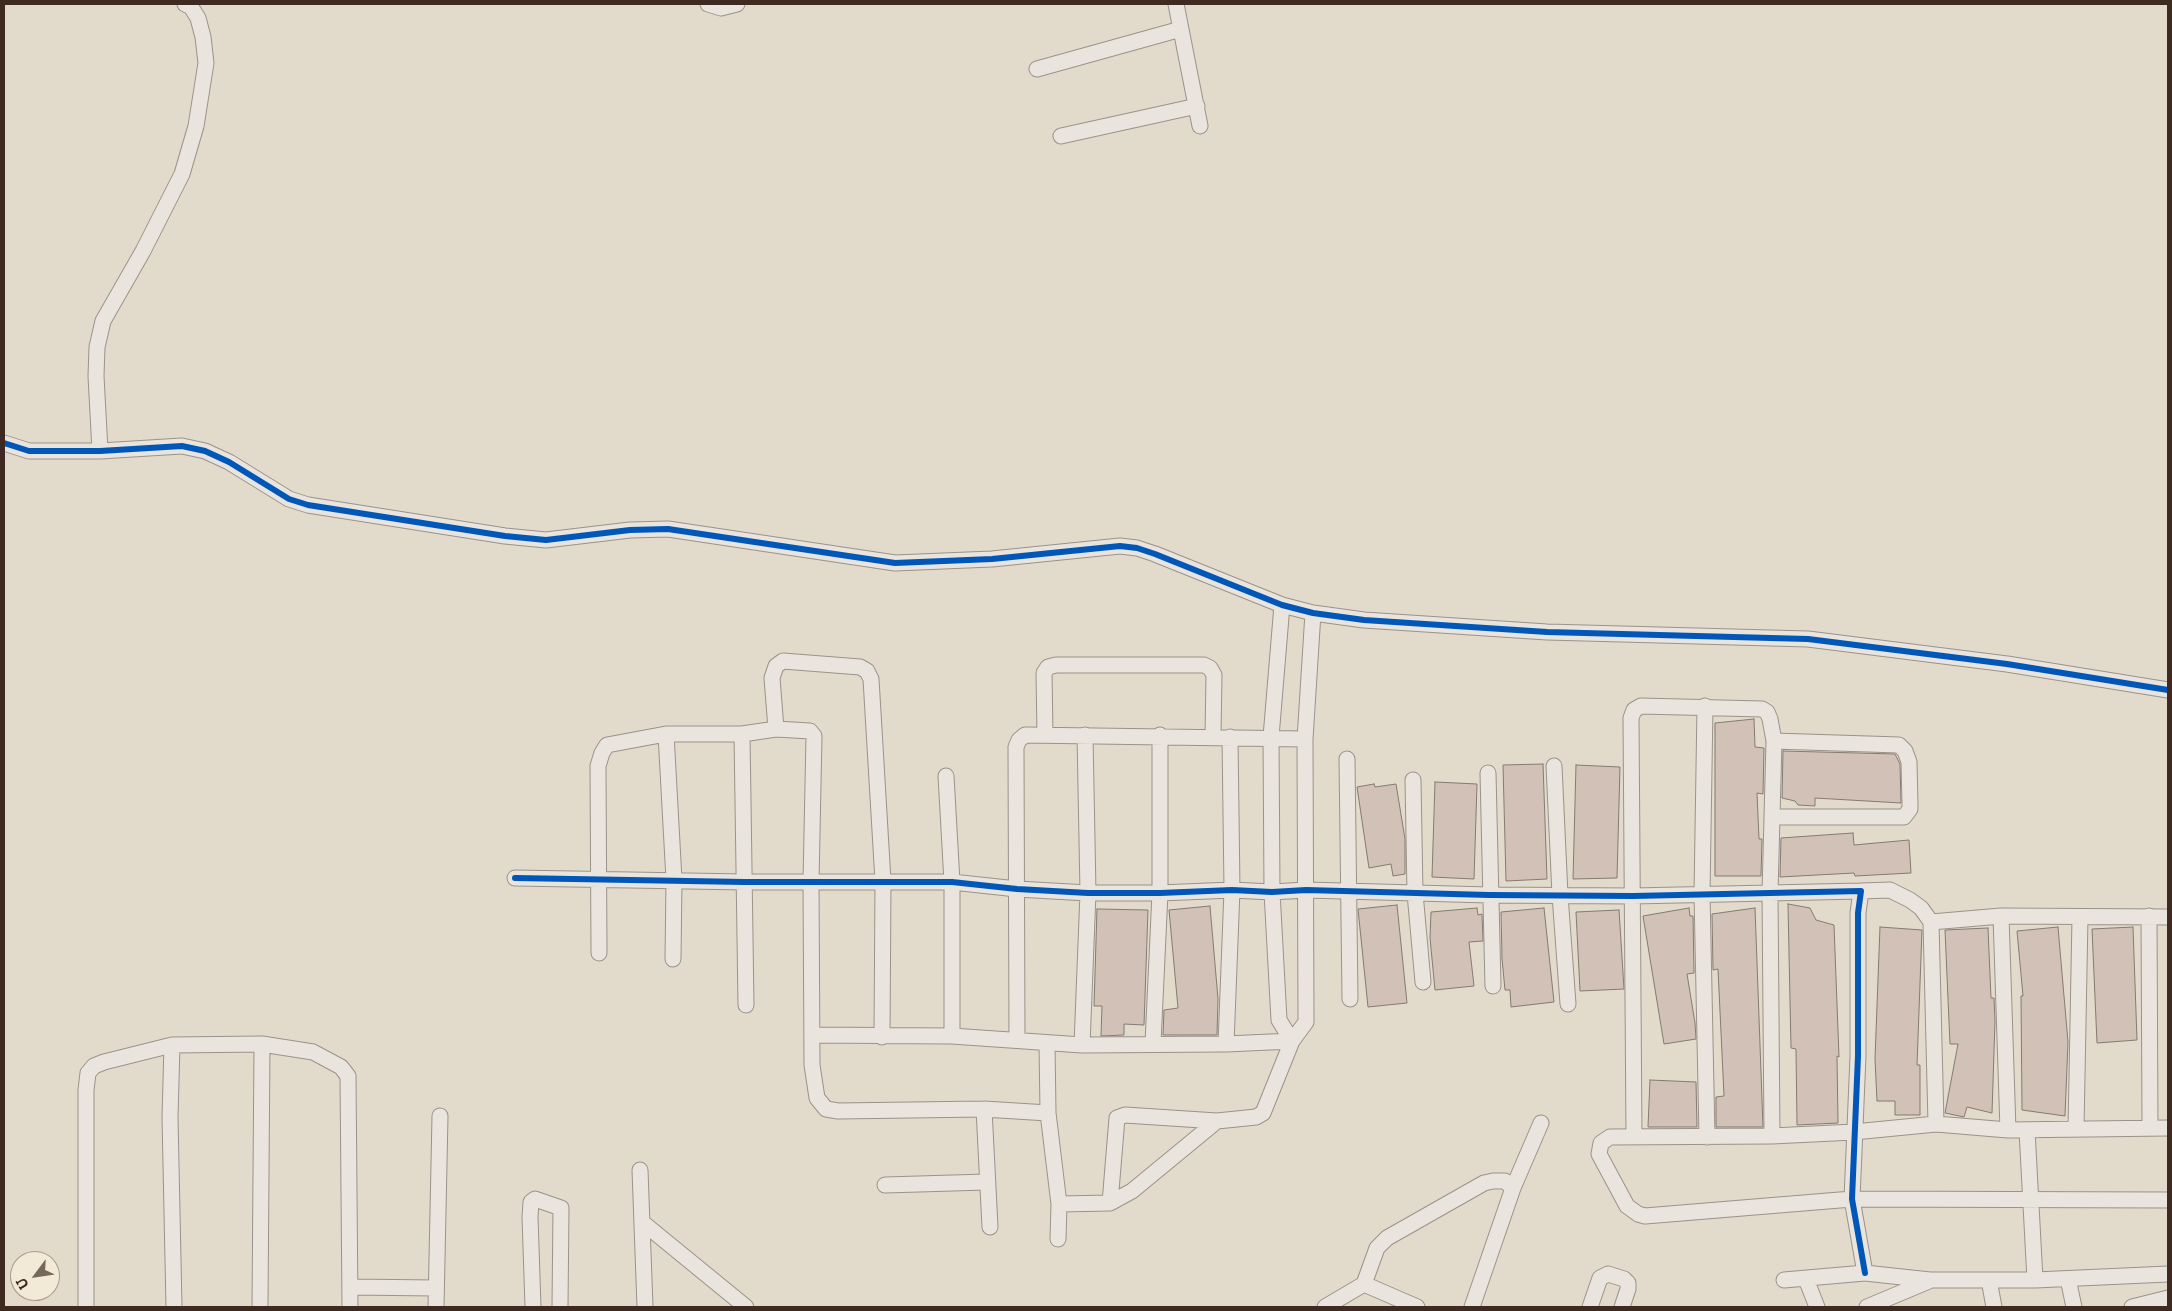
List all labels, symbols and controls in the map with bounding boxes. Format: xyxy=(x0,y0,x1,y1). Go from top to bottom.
north arrow xyxy=(10,1251,60,1301)
text: U xyxy=(12,1274,34,1292)

